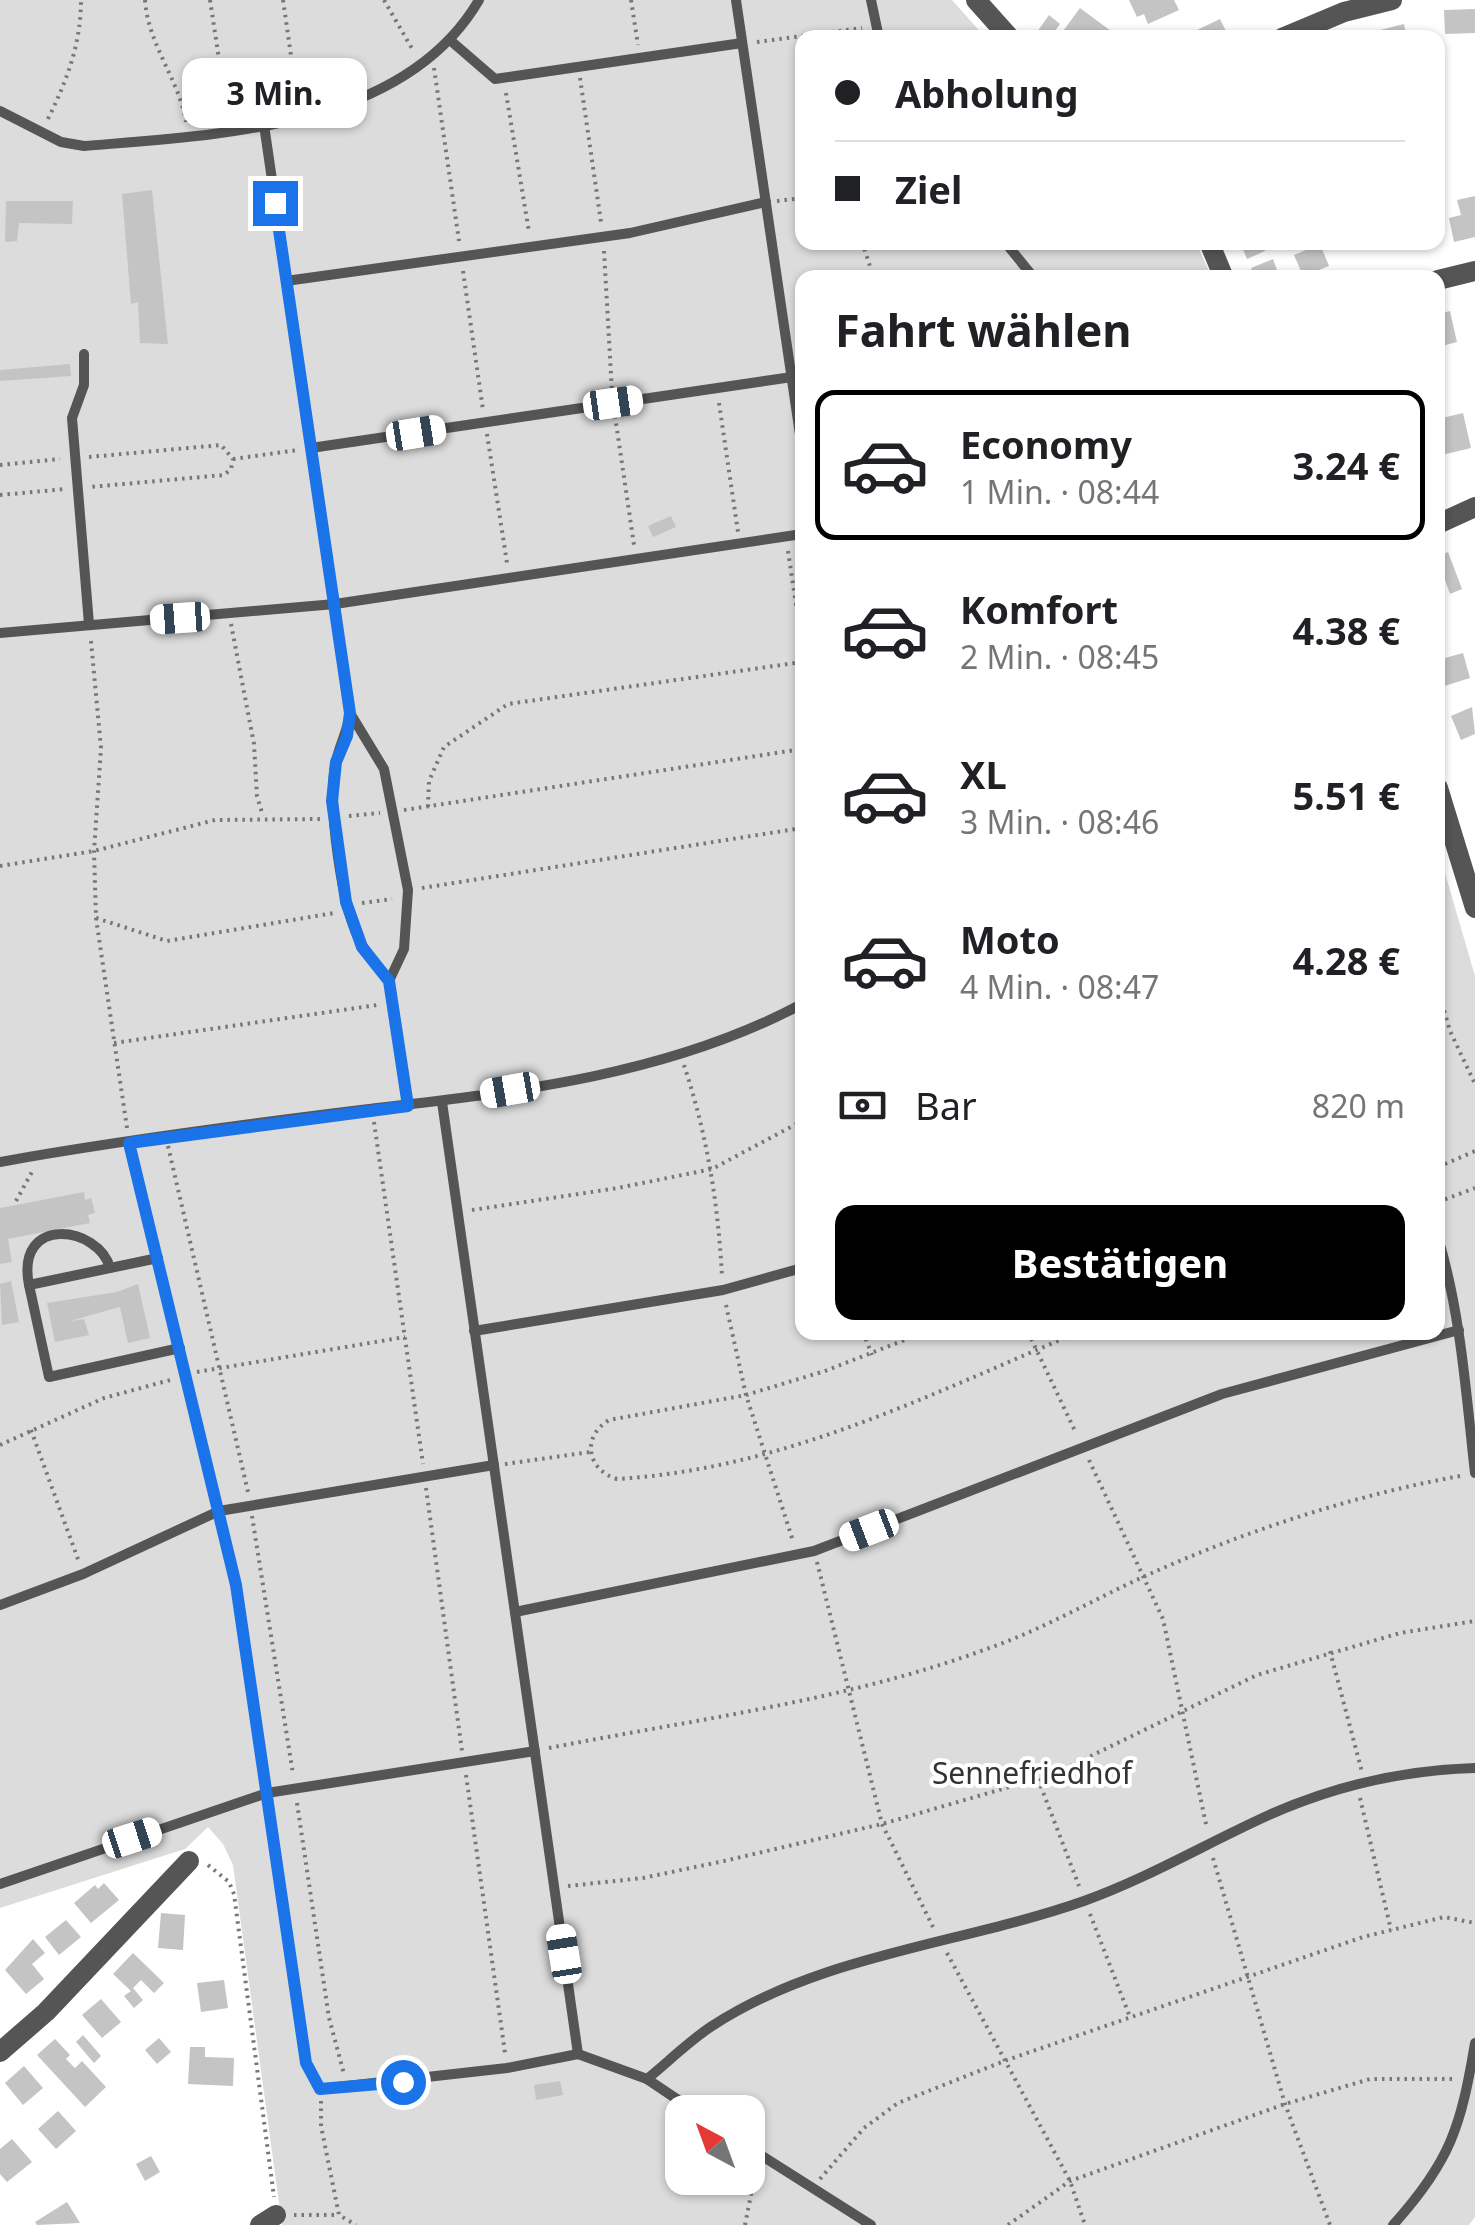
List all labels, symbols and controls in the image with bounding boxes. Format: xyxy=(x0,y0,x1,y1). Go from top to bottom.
callout: 3 Min. xyxy=(182,58,368,128)
text: Abholung xyxy=(895,67,1079,119)
text: 3 Min. xyxy=(226,71,323,114)
text: Ziel xyxy=(895,163,962,215)
route end xyxy=(253,181,298,226)
text: Fahrt wählen xyxy=(835,299,1132,360)
car xyxy=(581,384,645,422)
car xyxy=(384,413,448,453)
text: Economy xyxy=(960,418,1132,470)
icon: car xyxy=(840,420,930,510)
text: 3.24 € xyxy=(1292,439,1400,491)
text: 1 Min. · 08:44 xyxy=(960,470,1159,513)
text: Komfort xyxy=(960,583,1118,635)
icon: car xyxy=(840,585,930,675)
car xyxy=(149,601,211,635)
text: 4.38 € xyxy=(1292,604,1400,656)
text: 2 Min. · 08:45 xyxy=(960,635,1159,678)
text: XL xyxy=(960,748,1007,800)
icon: car xyxy=(840,750,930,840)
text: 5.51 € xyxy=(1292,769,1400,821)
text: 3 Min. · 08:46 xyxy=(960,800,1159,843)
text: Moto xyxy=(960,913,1060,965)
icon: car xyxy=(840,915,930,1005)
text: 4.28 € xyxy=(1292,934,1400,986)
text: 4 Min. · 08:47 xyxy=(960,965,1159,1008)
car xyxy=(478,1070,542,1110)
icon: cash xyxy=(835,1078,890,1133)
text: Bar xyxy=(915,1079,977,1131)
text: 820 m xyxy=(1312,1084,1405,1127)
button: Bestätigen xyxy=(835,1205,1405,1320)
car xyxy=(836,1505,902,1555)
park label: Sennefriedhof xyxy=(932,1752,1134,1793)
car xyxy=(99,1814,165,1862)
car xyxy=(544,1922,584,1986)
route start xyxy=(381,2060,426,2105)
north arrow xyxy=(665,2095,765,2195)
map controls xyxy=(665,2095,765,2195)

